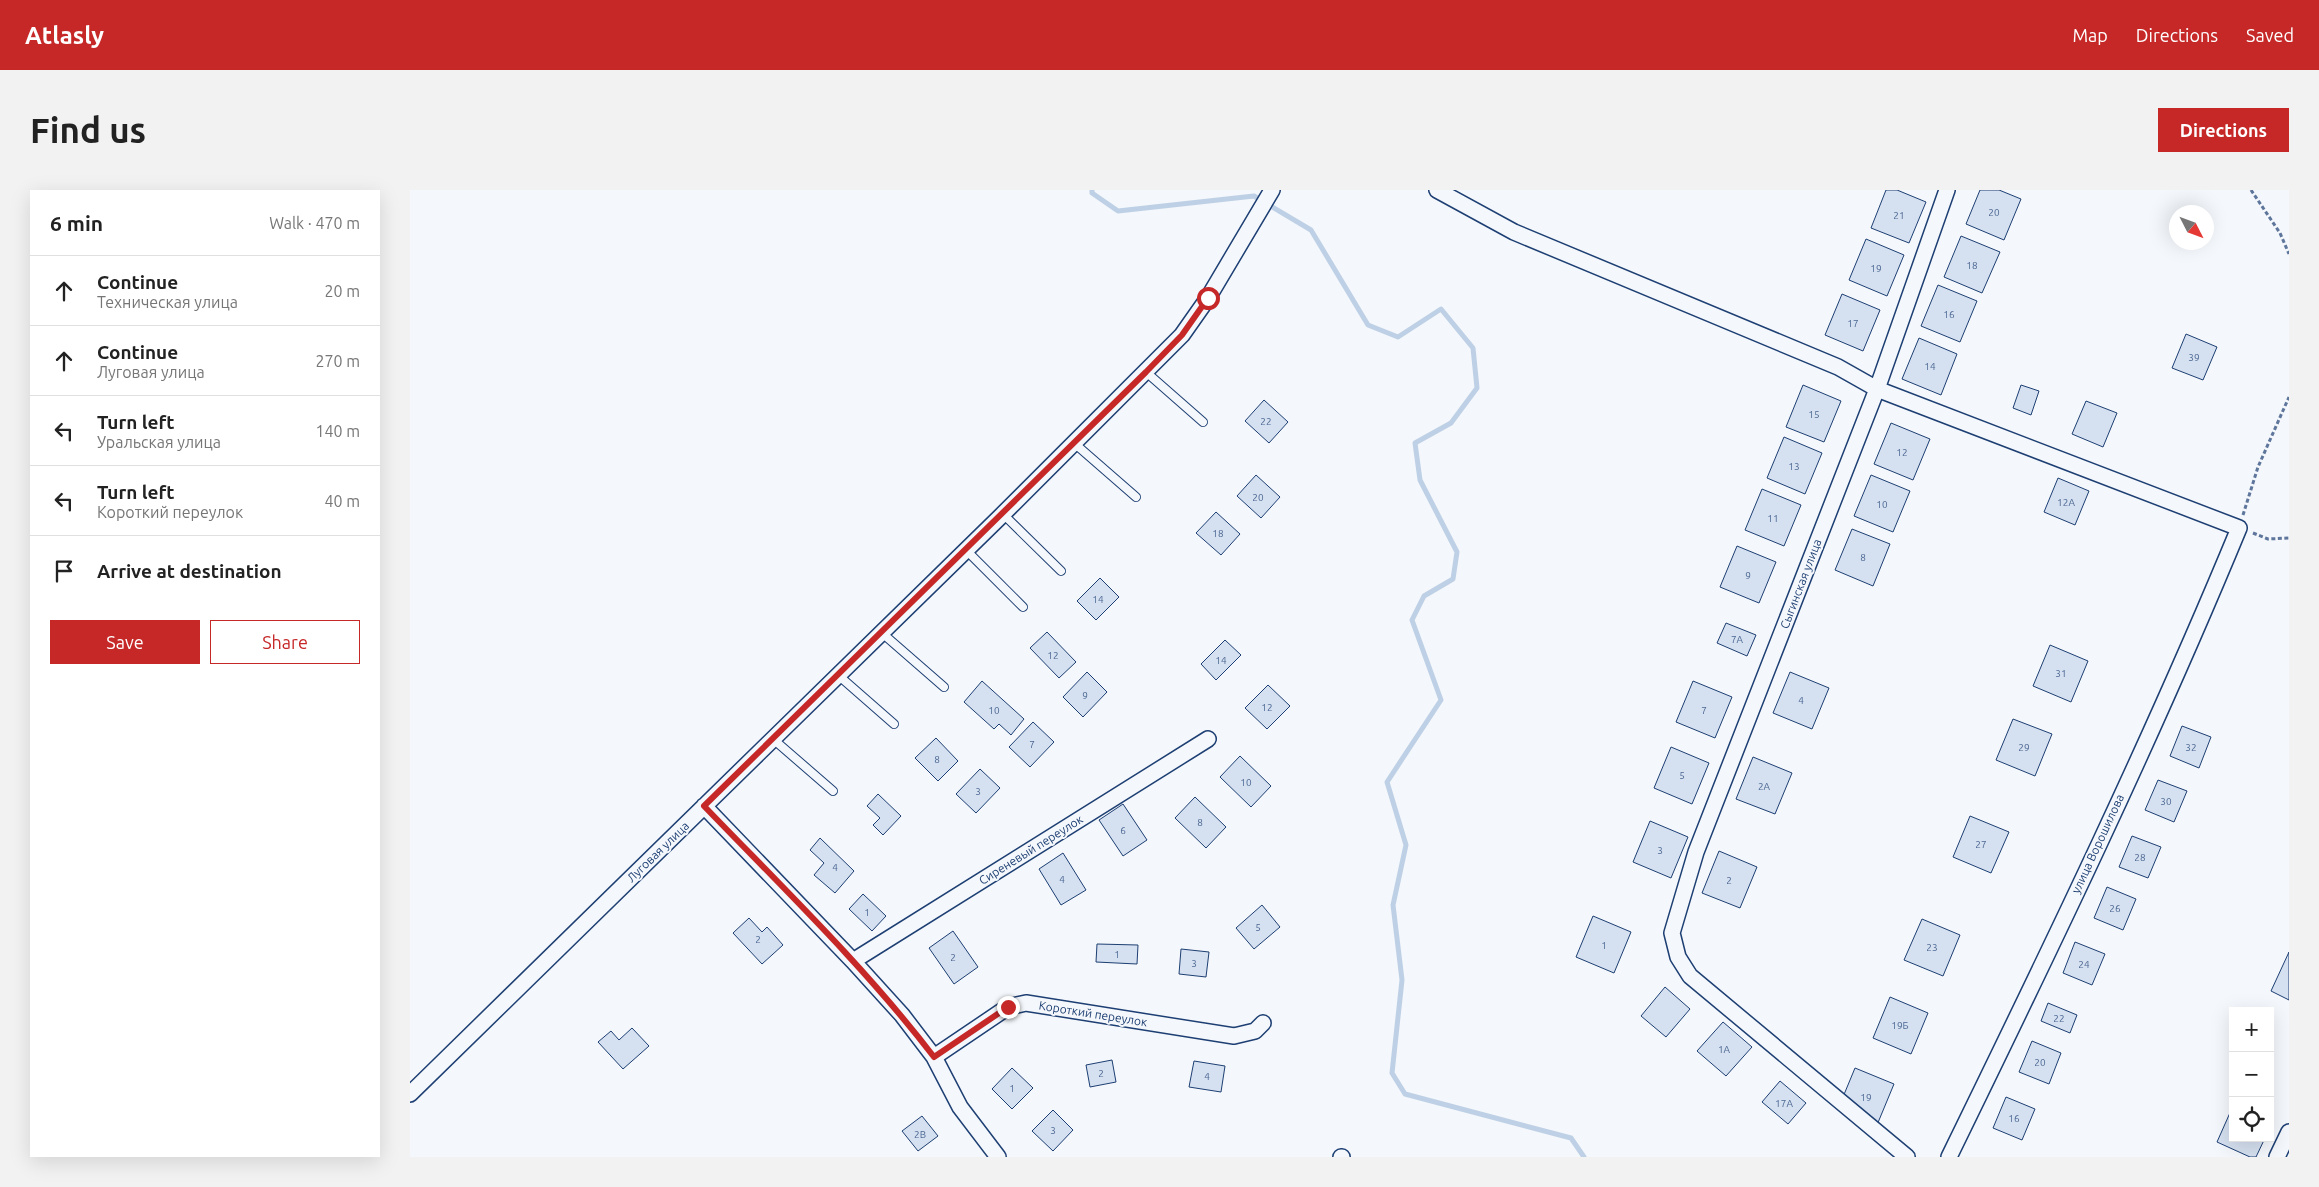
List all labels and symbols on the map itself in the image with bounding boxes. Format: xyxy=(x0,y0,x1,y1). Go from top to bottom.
north arrow xyxy=(2169,205,2214,250)
house number: 20 xyxy=(1988,207,2000,218)
house number: 21 xyxy=(1893,210,1905,221)
house number: 18 xyxy=(1966,260,1978,271)
house number: 19 xyxy=(1870,263,1882,274)
route start xyxy=(1197,287,1220,310)
house number: 16 xyxy=(1943,309,1955,320)
house number: 17 xyxy=(1847,318,1859,329)
house number: 39 xyxy=(2188,352,2200,363)
house number: 14 xyxy=(1924,361,1936,372)
house number: 15 xyxy=(1808,409,1820,420)
house number: 22 xyxy=(1260,416,1272,427)
house number: 12 xyxy=(1896,447,1908,458)
house number: 13 xyxy=(1788,461,1800,472)
house number: 20 xyxy=(1252,492,1264,503)
house number: 12А xyxy=(2057,497,2075,508)
house number: 10 xyxy=(1876,499,1888,510)
house number: 11 xyxy=(1767,513,1779,524)
house number: 18 xyxy=(1212,528,1224,539)
street label: Сыгинская улица xyxy=(1777,537,1824,631)
house number: 8 xyxy=(1860,552,1866,563)
house number: 9 xyxy=(1745,570,1751,581)
house number: 14 xyxy=(1092,594,1104,605)
house number: 7А xyxy=(1731,634,1744,645)
house number: 12 xyxy=(1047,650,1059,661)
house number: 14 xyxy=(1215,655,1227,666)
house number: 31 xyxy=(2055,668,2067,679)
house number: 9 xyxy=(1082,690,1088,701)
house number: 4 xyxy=(1798,695,1804,706)
house number: 12 xyxy=(1261,702,1273,713)
house number: 10 xyxy=(988,705,1000,716)
house number: 7 xyxy=(1701,705,1707,716)
house number: 7 xyxy=(1029,739,1035,750)
house number: 29 xyxy=(2018,742,2030,753)
house number: 32 xyxy=(2185,742,2197,753)
house number: 8 xyxy=(934,754,940,765)
house number: 5 xyxy=(1679,770,1685,781)
house number: 10 xyxy=(1240,777,1252,788)
house number: 2А xyxy=(1758,781,1771,792)
house number: 3 xyxy=(975,786,981,797)
street label: улица Ворошилова xyxy=(2069,792,2126,895)
house number: 30 xyxy=(2160,796,2172,807)
street label: Сиреневый переулок xyxy=(976,812,1085,887)
house number: 8 xyxy=(1197,817,1203,828)
street label: Луговая улица xyxy=(624,819,691,884)
house number: 6 xyxy=(1120,825,1126,836)
house number: 27 xyxy=(1975,839,1987,850)
house number: 3 xyxy=(1657,845,1663,856)
house number: 28 xyxy=(2134,852,2146,863)
house number: 4 xyxy=(832,862,838,873)
house number: 4 xyxy=(1059,874,1065,885)
house number: 2 xyxy=(1726,875,1732,886)
house number: 26 xyxy=(2109,903,2121,914)
house number: 1 xyxy=(864,907,870,918)
house number: 5 xyxy=(1255,922,1261,933)
house number: 2 xyxy=(755,934,761,945)
house number: 1 xyxy=(1601,940,1607,951)
house number: 23 xyxy=(1926,942,1938,953)
house number: 1 xyxy=(1114,949,1120,960)
house number: 2 xyxy=(950,952,956,963)
house number: 3 xyxy=(1191,958,1197,969)
house number: 24 xyxy=(2078,959,2090,970)
route end xyxy=(997,996,1020,1019)
street label: Короткий переулок xyxy=(1038,999,1148,1029)
house number: 22 xyxy=(2053,1013,2065,1024)
house number: 19Б xyxy=(1891,1020,1909,1031)
house number: 1А xyxy=(1718,1044,1731,1055)
house number: 20 xyxy=(2034,1057,2046,1068)
house number: 2 xyxy=(1098,1068,1104,1079)
house number: 4 xyxy=(1204,1071,1210,1082)
house number: 1 xyxy=(1009,1083,1015,1094)
house number: 19 xyxy=(1860,1092,1872,1103)
house number: 17А xyxy=(1775,1098,1793,1109)
house number: 16 xyxy=(2008,1113,2020,1124)
house number: 3 xyxy=(1050,1125,1056,1136)
house number: 2В xyxy=(914,1129,926,1140)

